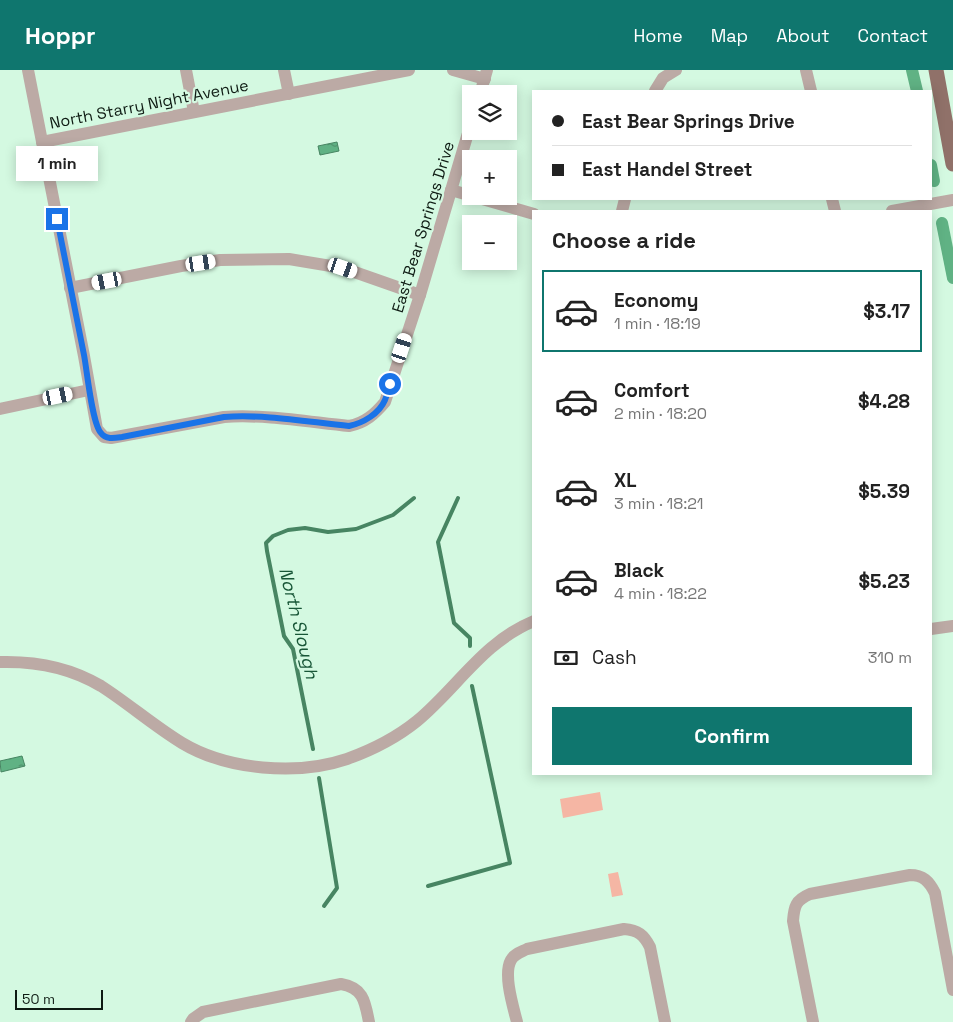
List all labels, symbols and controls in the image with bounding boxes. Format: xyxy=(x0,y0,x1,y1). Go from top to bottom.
text: Hoppr xyxy=(25,20,96,51)
text: Home xyxy=(634,24,683,47)
text: Map xyxy=(711,24,748,47)
text: About xyxy=(776,24,830,47)
text: Contact xyxy=(858,24,928,47)
street label: North Starry Night Avenue xyxy=(48,74,250,134)
map controls xyxy=(462,85,517,270)
button: layers xyxy=(462,85,517,140)
text: East Bear Springs Drive xyxy=(582,109,795,134)
street label: East Bear Springs Drive xyxy=(387,139,459,315)
callout: 1 min xyxy=(16,146,98,182)
button: + xyxy=(462,150,517,205)
text: 1 min xyxy=(37,153,77,174)
text: East Handel Street xyxy=(582,157,752,182)
route end xyxy=(46,208,68,230)
button: − xyxy=(462,215,517,270)
text: Choose a ride xyxy=(552,226,696,254)
car xyxy=(185,253,216,273)
car xyxy=(326,256,359,280)
car xyxy=(90,271,123,291)
text: Economy xyxy=(614,288,698,313)
icon: car xyxy=(554,289,599,334)
text: $3.17 xyxy=(863,299,910,324)
text: 1 min · 18:19 xyxy=(614,313,701,334)
car xyxy=(390,331,413,365)
route start xyxy=(379,373,401,395)
text: Comfort xyxy=(614,378,690,403)
icon: car xyxy=(554,379,599,424)
car xyxy=(41,386,74,406)
text: $4.28 xyxy=(858,389,910,414)
text: 2 min · 18:20 xyxy=(614,403,707,424)
text: XL xyxy=(614,468,637,493)
icon: car xyxy=(554,469,599,514)
text: $5.39 xyxy=(858,479,910,504)
text: 3 min · 18:21 xyxy=(614,493,704,514)
text: Black xyxy=(614,558,664,583)
icon: car xyxy=(554,559,599,604)
water label: North Slough xyxy=(274,565,324,682)
text: $5.23 xyxy=(859,569,910,594)
text: 4 min · 18:22 xyxy=(614,583,707,604)
icon: cash xyxy=(552,644,580,672)
text: Cash xyxy=(592,645,637,670)
text: 310 m xyxy=(868,647,912,668)
button: Confirm xyxy=(552,707,912,765)
scale bar xyxy=(15,987,102,1010)
text: 50 m xyxy=(22,990,55,1008)

